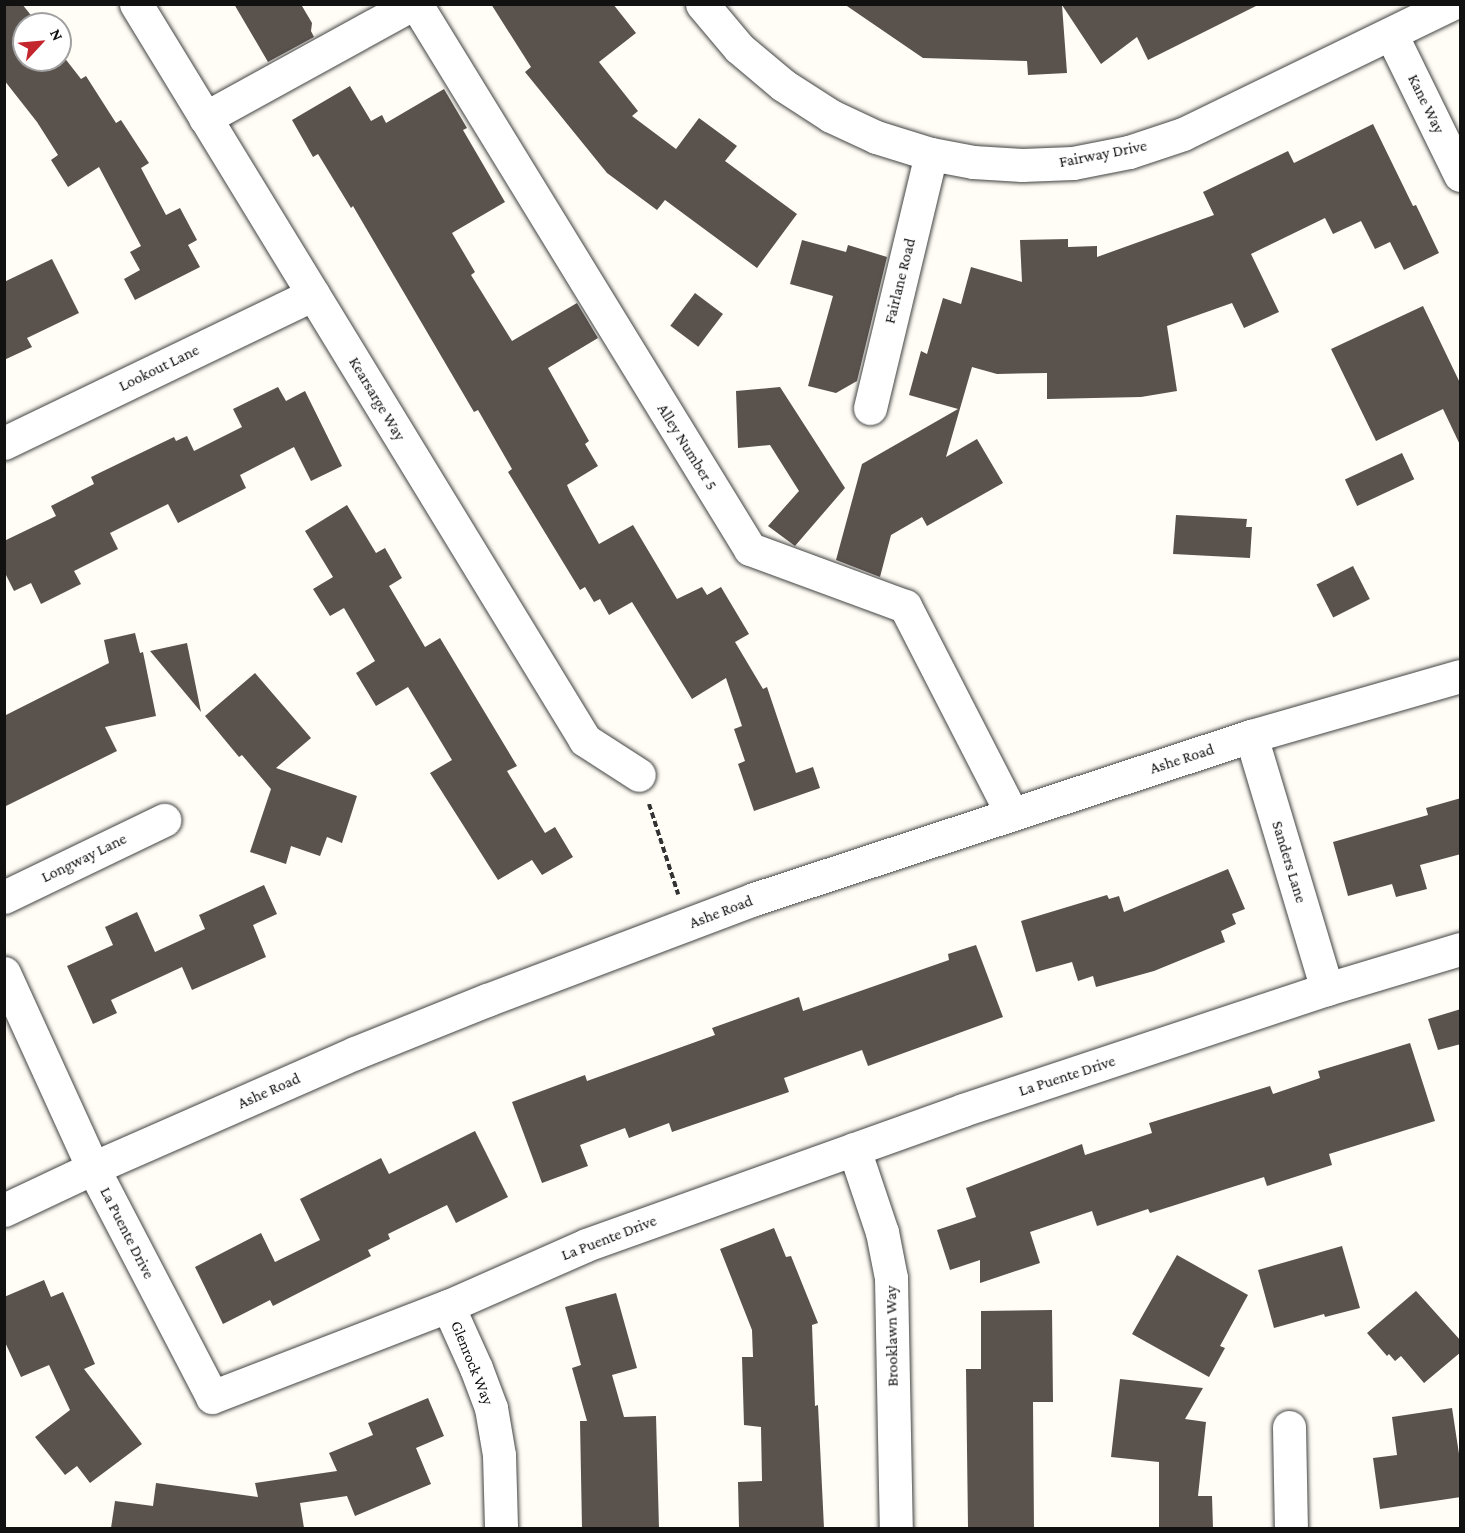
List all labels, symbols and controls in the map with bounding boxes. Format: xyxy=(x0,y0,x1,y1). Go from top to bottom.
north arrow xyxy=(12,12,72,72)
text: N xyxy=(47,26,67,43)
street label: Kane Way xyxy=(1403,71,1449,137)
street label: Fairway Drive xyxy=(1057,136,1149,172)
street label: Fairlane Road xyxy=(880,236,920,326)
street label: Lookout Lane xyxy=(116,340,202,396)
street label: Kearsarge Way xyxy=(344,354,410,444)
street label: Alley Number 5 xyxy=(653,400,721,494)
street label: Ashe Road xyxy=(1147,740,1217,778)
street label: Sanders Lane xyxy=(1267,819,1311,905)
street label: Longway Lane xyxy=(38,829,130,887)
street label: Ashe Road xyxy=(687,891,755,933)
street label: La Puente Drive xyxy=(1016,1051,1118,1101)
street label: Ashe Road xyxy=(235,1069,303,1113)
street label: La Puente Drive xyxy=(96,1184,158,1282)
street label: La Puente Drive xyxy=(559,1211,659,1265)
street label: Brooklawn Way xyxy=(882,1285,902,1387)
street label: Glenrock Way xyxy=(446,1318,498,1408)

